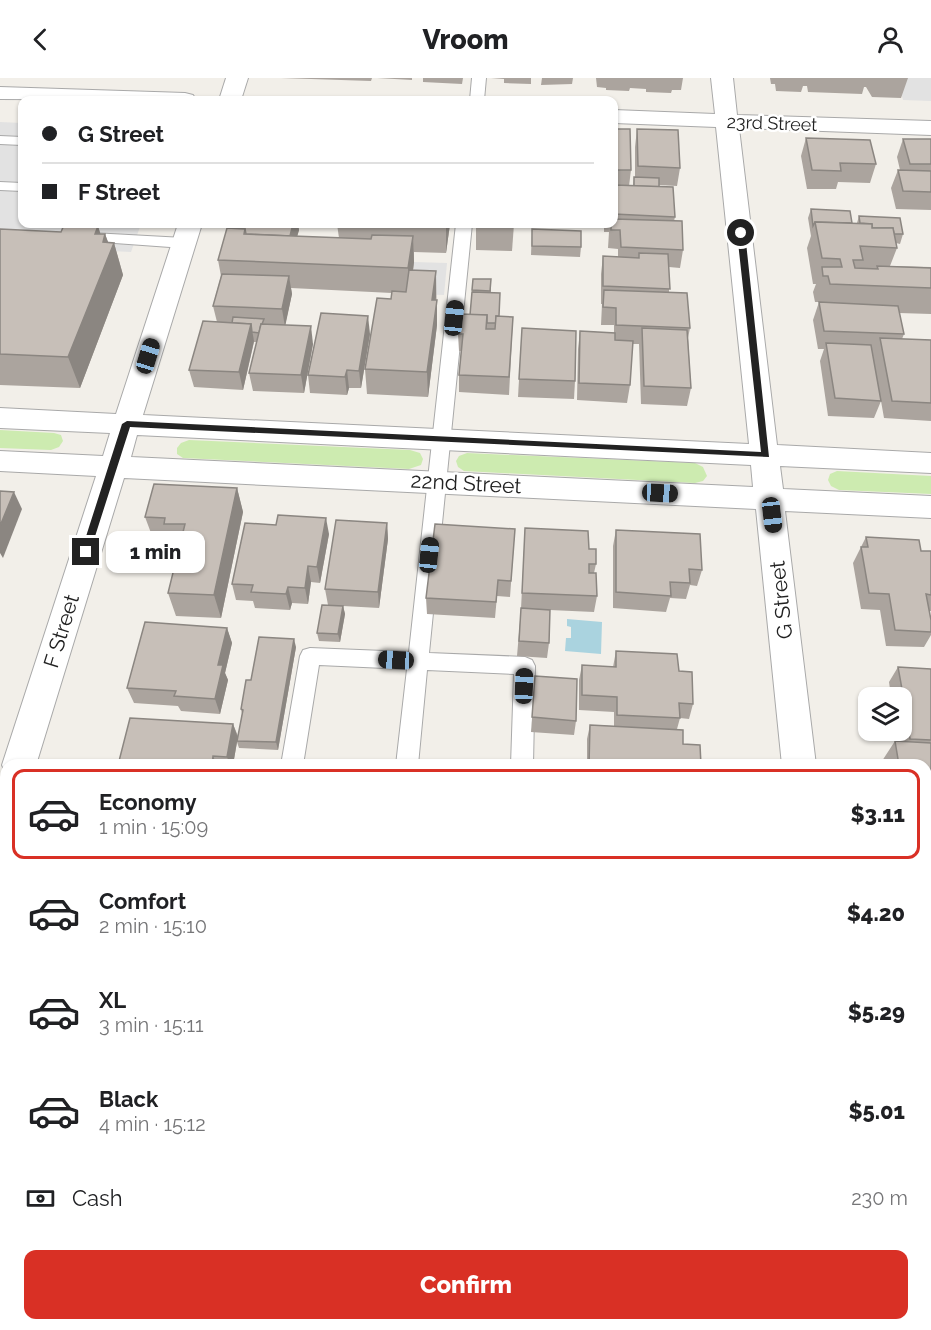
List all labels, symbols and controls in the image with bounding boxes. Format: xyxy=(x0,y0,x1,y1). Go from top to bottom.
icon: back xyxy=(24,23,57,56)
icon: person xyxy=(874,23,907,56)
text: Vroom xyxy=(423,24,508,55)
street label: 23rd Street xyxy=(726,111,818,135)
text: G Street xyxy=(78,121,164,147)
text: F Street xyxy=(78,179,160,205)
route start xyxy=(727,219,754,246)
car xyxy=(443,299,465,337)
car xyxy=(134,336,162,376)
street label: 22nd Street xyxy=(410,468,522,498)
car xyxy=(642,483,678,503)
car xyxy=(761,496,783,534)
callout: 1 min xyxy=(107,531,206,573)
car xyxy=(418,536,440,574)
route end xyxy=(72,538,99,565)
text: 1 min xyxy=(130,540,181,564)
street label: G Street xyxy=(764,560,798,640)
street label: F Street xyxy=(38,591,84,671)
car xyxy=(378,650,414,670)
car xyxy=(514,668,534,704)
map controls xyxy=(858,687,912,741)
button: layers xyxy=(858,687,912,741)
icon: car xyxy=(27,787,81,841)
text: Economy xyxy=(99,789,197,815)
text: $3.11 xyxy=(851,801,905,827)
text: 1 min · 15:09 xyxy=(99,815,208,839)
icon: car xyxy=(27,886,81,940)
text: Comfort xyxy=(99,888,186,914)
text: $4.20 xyxy=(847,900,905,926)
text: 2 min · 15:10 xyxy=(99,914,207,938)
icon: car xyxy=(27,985,81,1039)
text: XL xyxy=(99,987,126,1013)
text: $5.29 xyxy=(848,999,905,1025)
text: 3 min · 15:11 xyxy=(99,1013,204,1037)
icon: car xyxy=(27,1084,81,1138)
text: Black xyxy=(99,1086,158,1112)
text: $5.01 xyxy=(848,1098,905,1124)
text: 4 min · 15:12 xyxy=(99,1112,206,1136)
icon: cash xyxy=(24,1182,57,1215)
text: Cash xyxy=(72,1185,123,1211)
text: 230 m xyxy=(851,1186,908,1210)
button: Confirm xyxy=(24,1250,908,1319)

